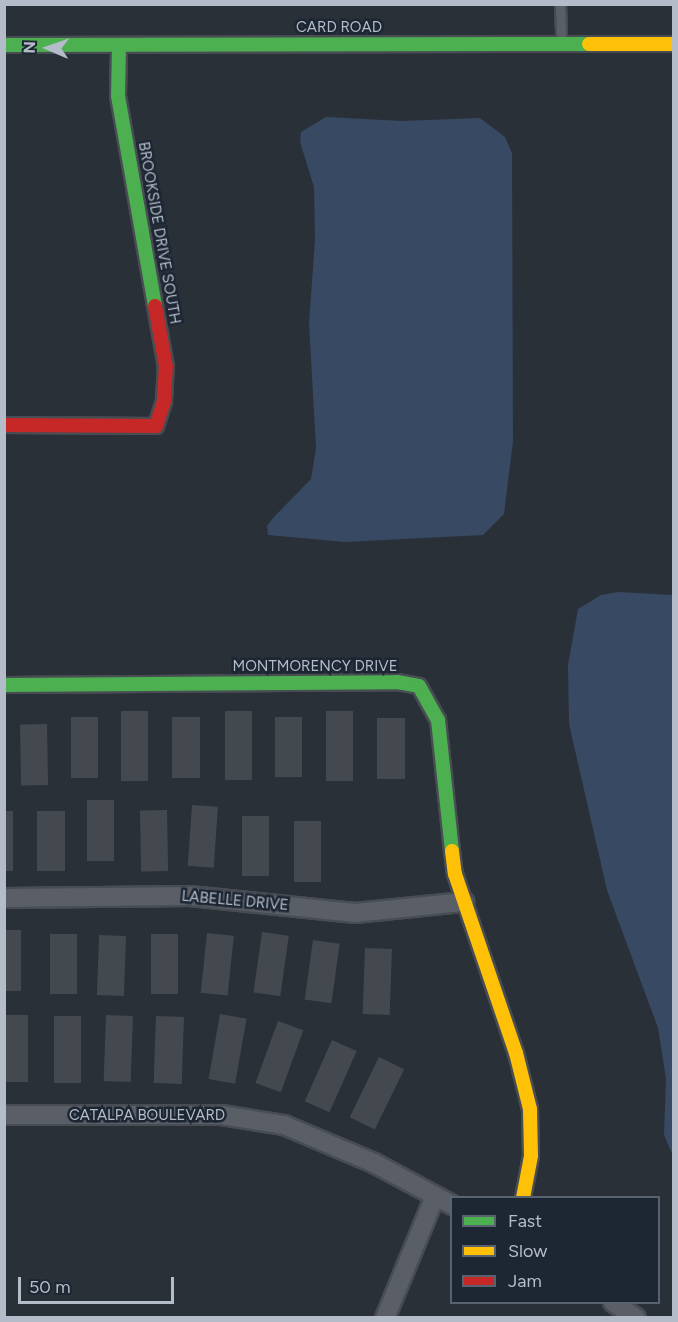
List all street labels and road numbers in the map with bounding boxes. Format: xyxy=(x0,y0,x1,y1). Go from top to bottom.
street label: CARD ROAD xyxy=(296,19,382,37)
street label: BROOKSIDE DRIVE SOUTH xyxy=(134,140,184,326)
street label: MONTMORENCY DRIVE xyxy=(232,658,398,676)
street label: LABELLE DRIVE xyxy=(181,887,289,915)
street label: CATALPA BOULEVARD xyxy=(69,1107,225,1125)

